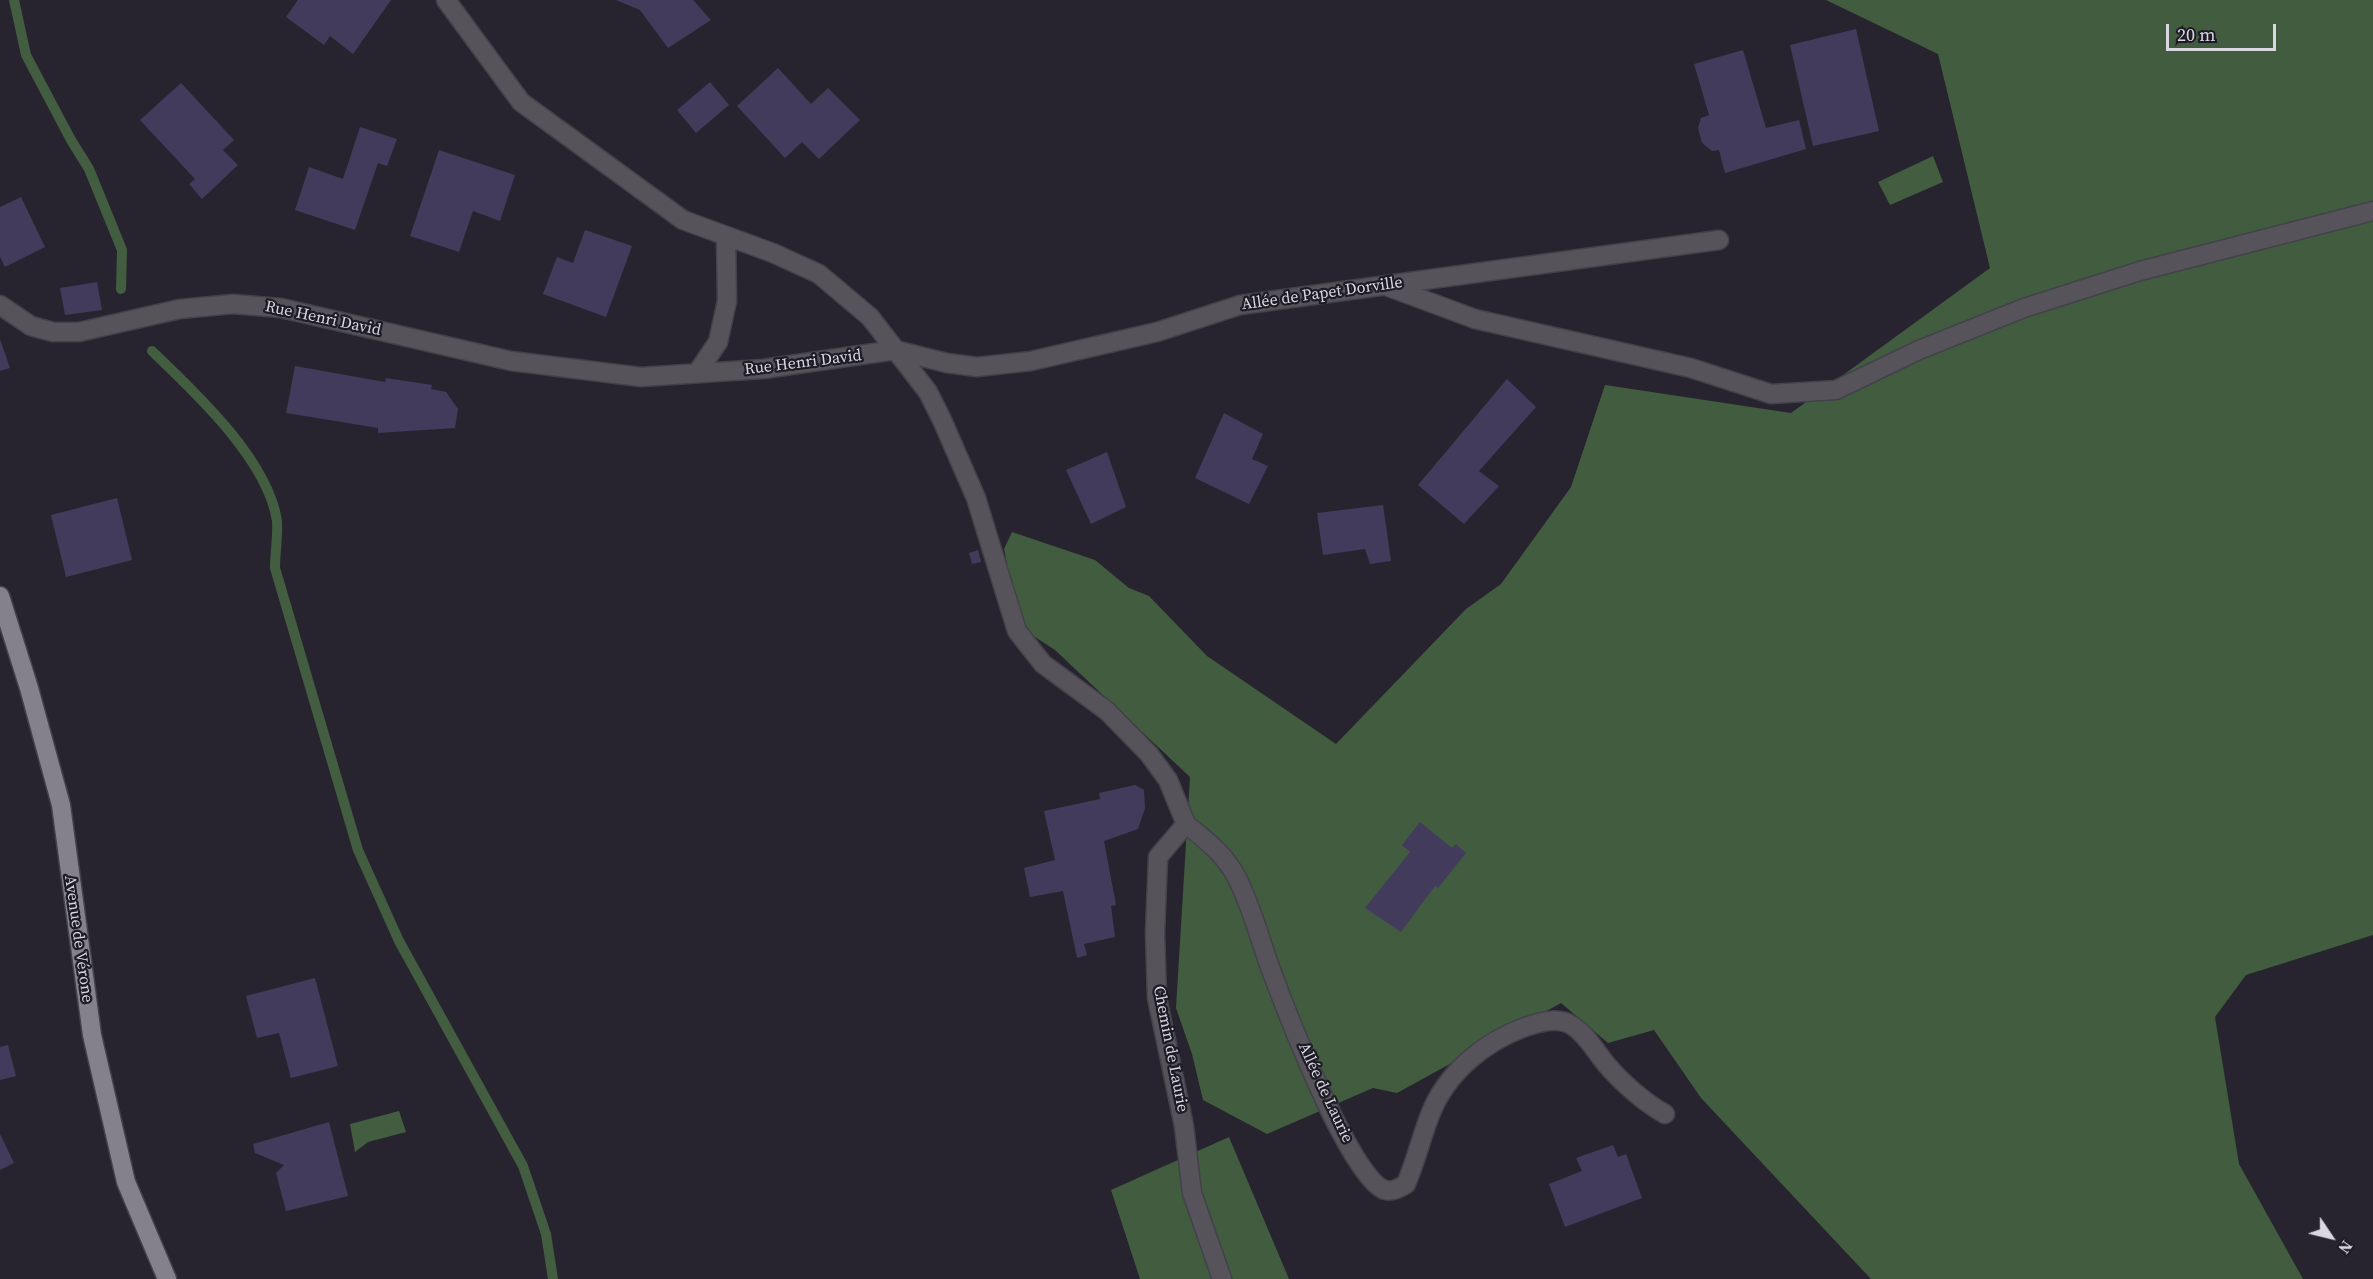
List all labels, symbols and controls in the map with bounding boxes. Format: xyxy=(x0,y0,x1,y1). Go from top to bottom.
scale bar xyxy=(2169,12,2278,50)
text: 20 m xyxy=(2177,22,2215,47)
street label: Allée de Papet Dorville xyxy=(1240,273,1404,315)
street label: Rue Henri David xyxy=(263,297,383,341)
street label: Rue Henri David xyxy=(743,346,863,380)
street label: Avenue de Vérone xyxy=(60,874,96,1004)
street label: Chemin de Laurie xyxy=(1148,984,1192,1114)
street label: Allée de Laurie xyxy=(1294,1040,1356,1146)
north arrow xyxy=(2301,1207,2361,1267)
text: N xyxy=(2333,1236,2358,1258)

